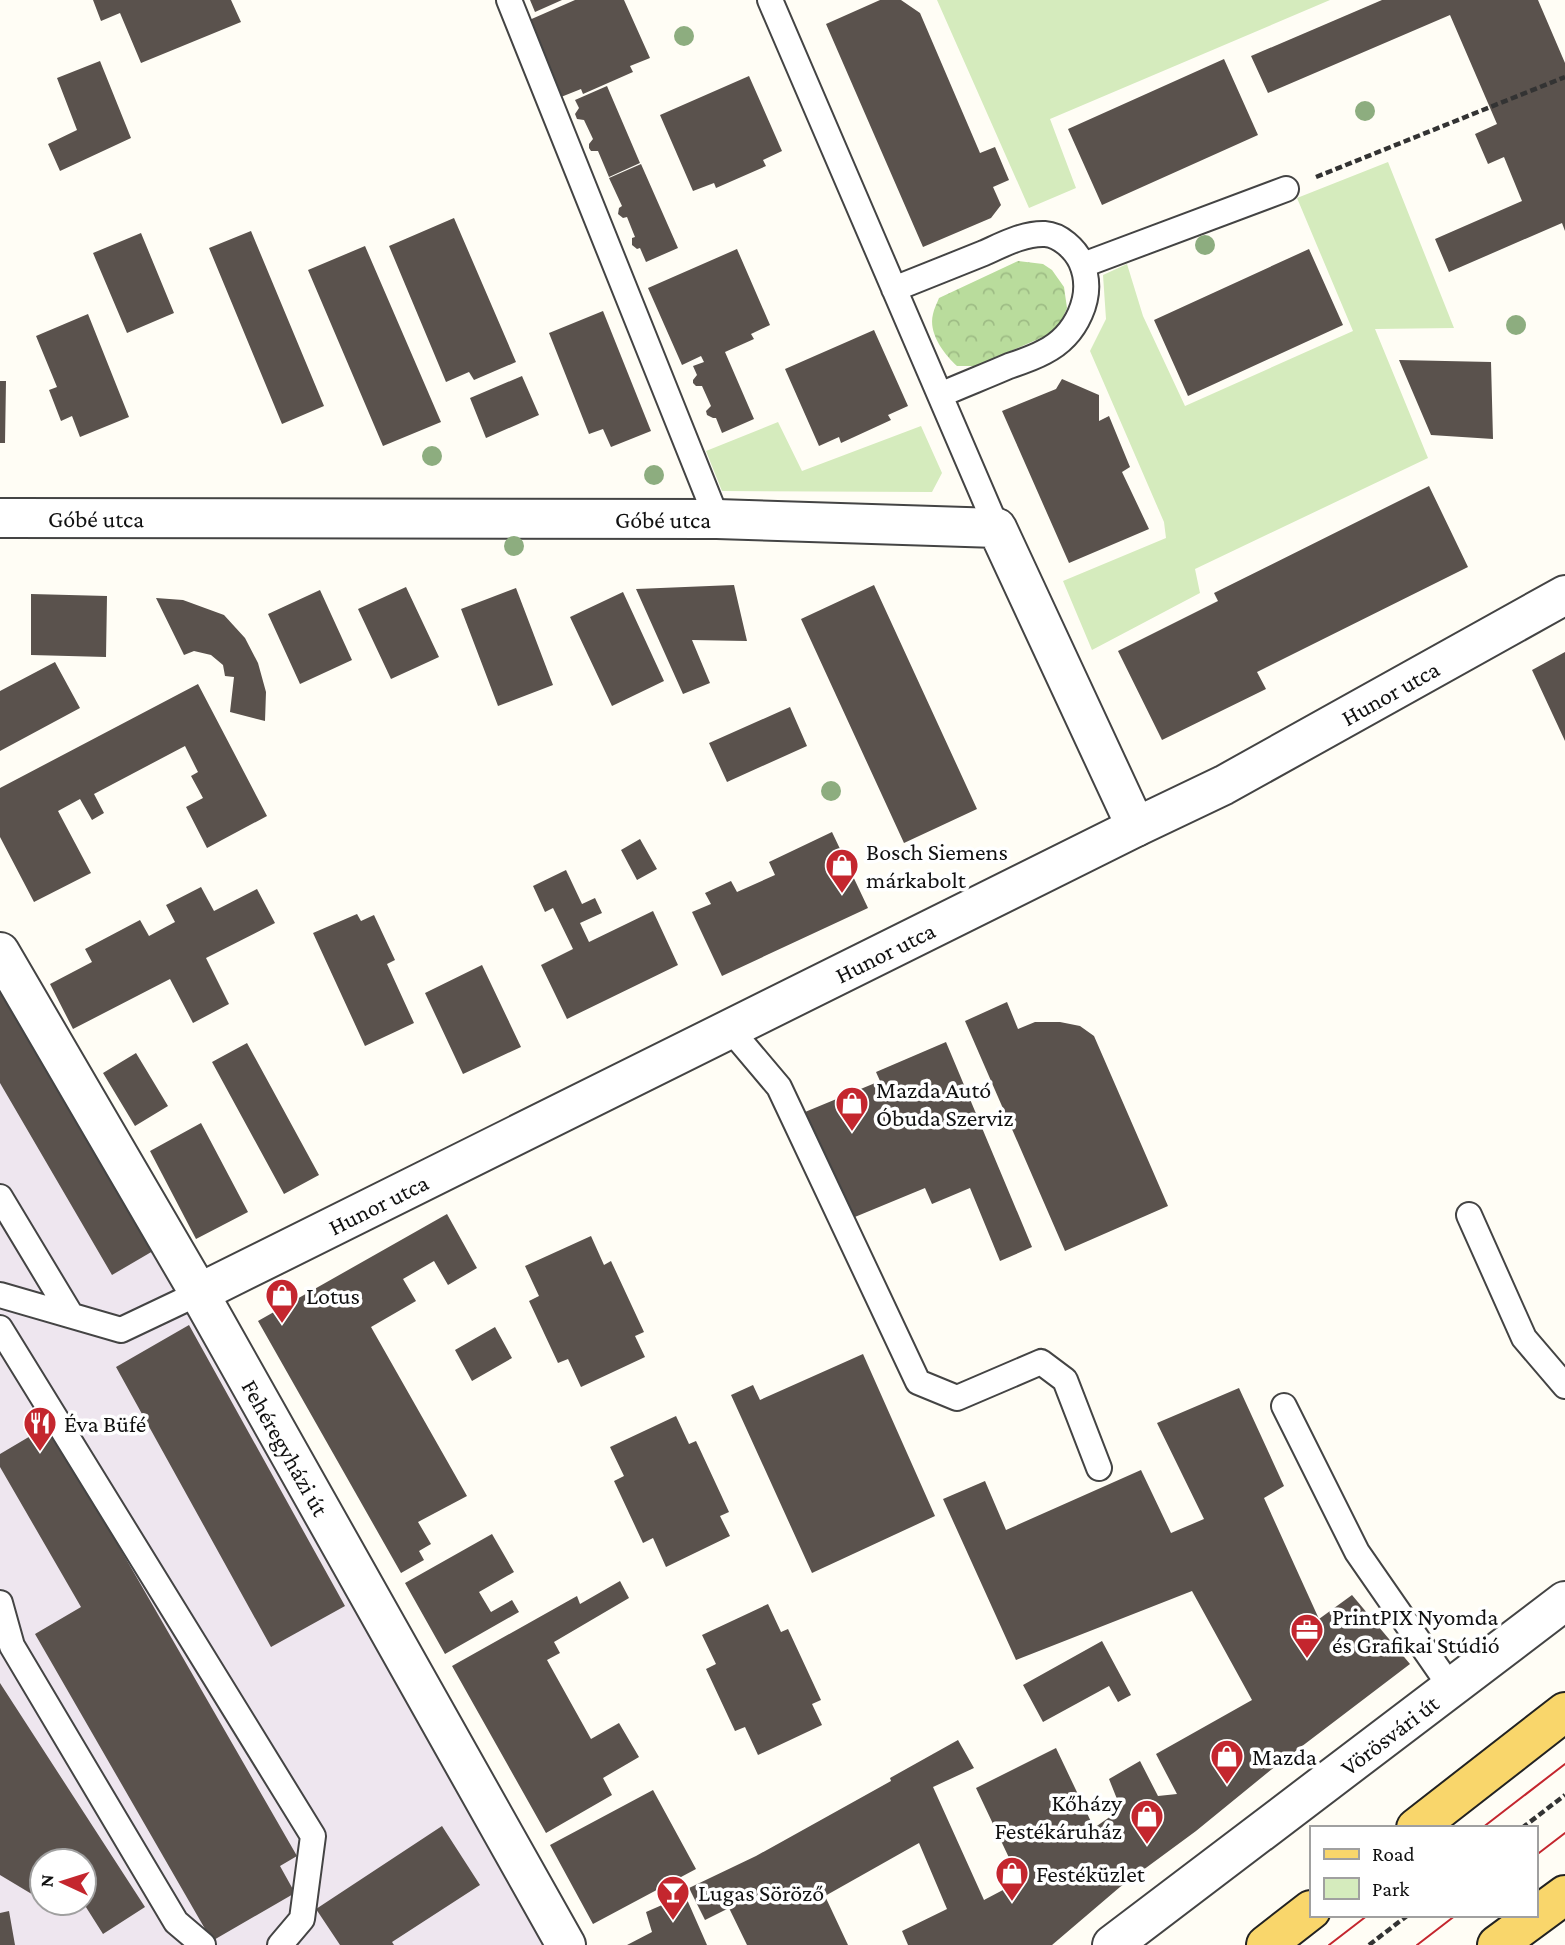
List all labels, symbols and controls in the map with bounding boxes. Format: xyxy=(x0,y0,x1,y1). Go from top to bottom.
street label: Góbé utca xyxy=(48,505,144,532)
street label: Góbé utca xyxy=(615,505,711,532)
street label: Hunor utca xyxy=(1336,654,1444,731)
place label: Bosch Siemens márkabolt xyxy=(866,838,1008,893)
shop icon: Bosch Siemens márkabolt xyxy=(823,846,861,895)
street label: Hunor utca xyxy=(831,916,939,988)
place label: Mazda Autó Óbuda Szerviz xyxy=(876,1076,1013,1131)
shop icon: Mazda Autó Óbuda Szerviz xyxy=(833,1084,871,1133)
street label: Hunor utca xyxy=(324,1168,432,1240)
shop icon: Lotus xyxy=(263,1276,301,1325)
place label: Lotus xyxy=(306,1282,360,1309)
street label: Fehéregyházi út xyxy=(237,1374,336,1521)
restaurant icon: Éva Büfé xyxy=(21,1404,59,1453)
place label: Éva Büfé xyxy=(64,1410,146,1437)
place label: PrintPIX Nyomda és Grafikai Stúdió xyxy=(1332,1603,1500,1658)
office icon: PrintPIX Nyomda és Grafikai Stúdió xyxy=(1288,1611,1326,1660)
street label: Vörösvári út xyxy=(1335,1688,1444,1780)
shop icon: Mazda xyxy=(1208,1737,1246,1786)
place label: Mazda xyxy=(1252,1743,1317,1770)
place label: Kőházy Festékáruház xyxy=(995,1789,1123,1844)
shop icon: Kőházy Festékáruház xyxy=(1128,1797,1166,1846)
legend xyxy=(1310,1826,1537,1917)
text: Road xyxy=(1372,1842,1415,1866)
north arrow xyxy=(28,1847,98,1917)
shop icon: Festéküzlet xyxy=(993,1854,1031,1903)
place label: Festéküzlet xyxy=(1036,1860,1146,1887)
bar icon: Lugas Söröző xyxy=(654,1873,692,1922)
text: N xyxy=(36,1874,57,1888)
text: Park xyxy=(1372,1877,1409,1901)
place label: Lugas Söröző xyxy=(698,1879,824,1906)

